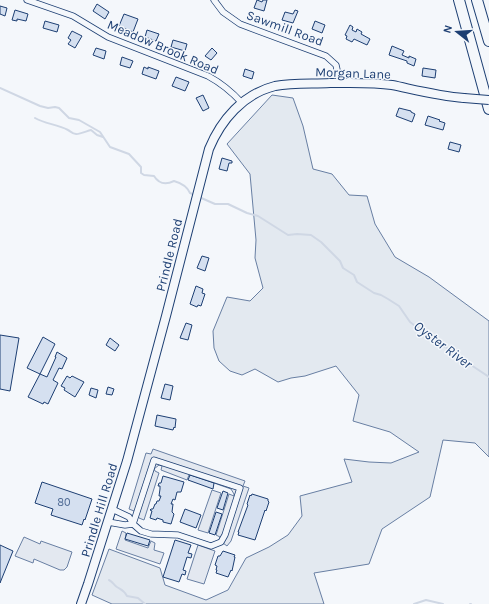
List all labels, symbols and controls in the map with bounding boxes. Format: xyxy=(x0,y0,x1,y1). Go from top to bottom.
street label: Sawmill Road xyxy=(244,7,326,49)
north arrow xyxy=(437,12,477,52)
street label: Meadow Brook Road xyxy=(105,17,221,77)
text: N xyxy=(441,24,455,35)
street label: Morgan Lane xyxy=(315,64,391,82)
street label: Prindle Road xyxy=(153,217,185,293)
water label: Oyster River xyxy=(410,317,477,373)
street label: Prindle Hill Road xyxy=(78,461,120,559)
house number: 80 xyxy=(57,496,71,509)

